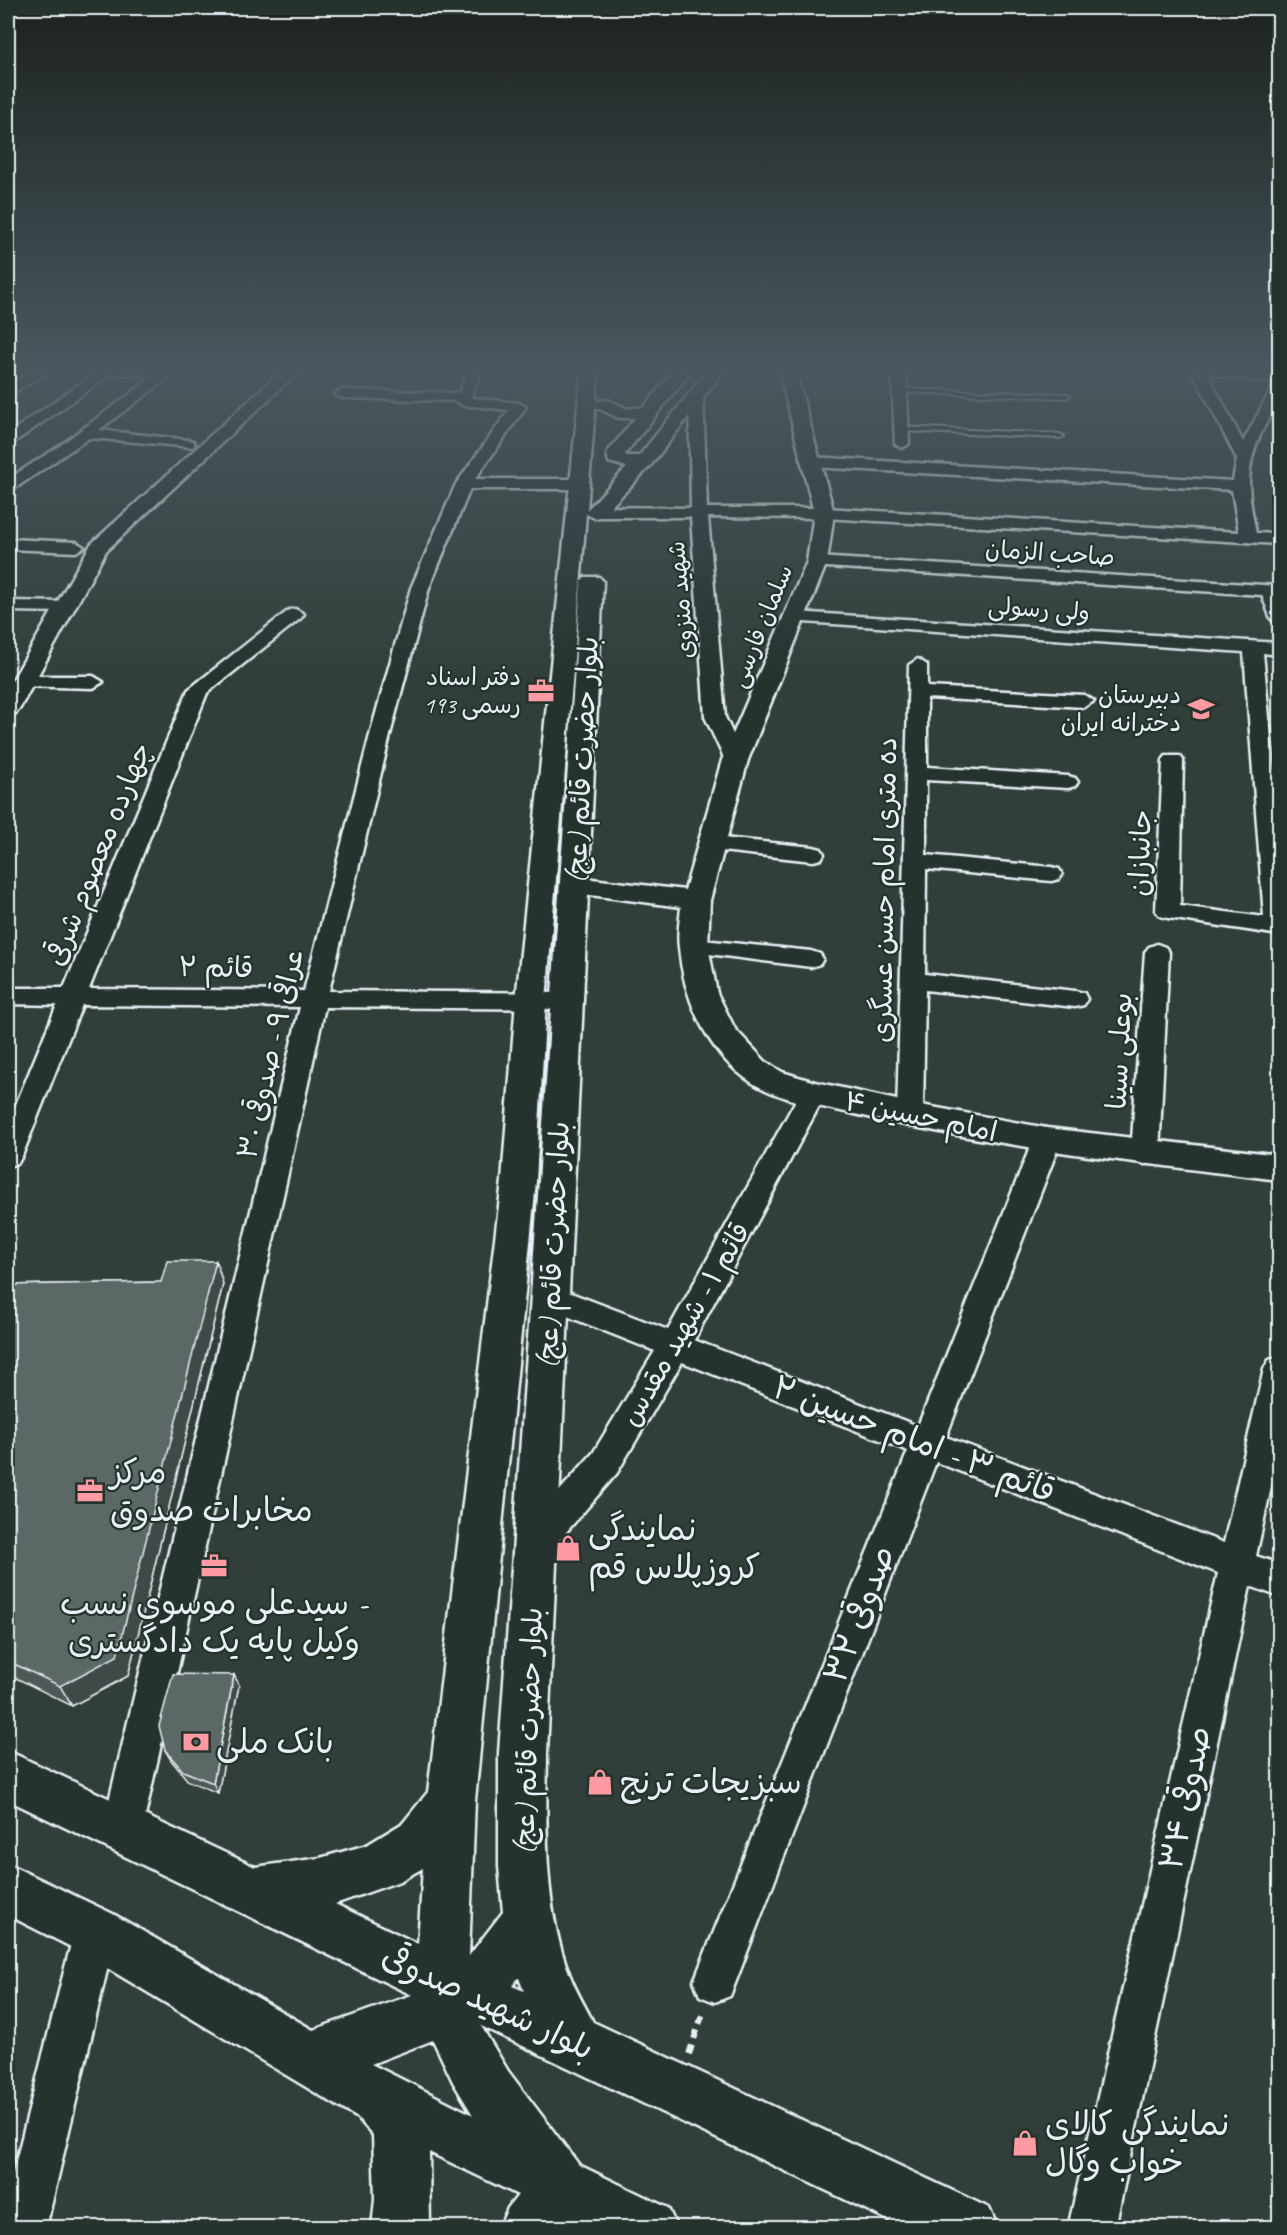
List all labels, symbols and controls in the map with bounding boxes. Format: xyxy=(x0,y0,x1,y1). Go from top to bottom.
street label: صاحب الزمان xyxy=(984,534,1116,572)
street label: شهید منزوی xyxy=(661,540,701,660)
street label: سلمان فارسی xyxy=(723,560,799,692)
street label: ولی رسولی xyxy=(987,590,1091,628)
street label: بلوار حضرت قائم (عج) xyxy=(558,636,610,885)
place label: دفتر اسناد رسمی 193 xyxy=(423,662,521,720)
office icon: دفتر اسناد رسمی 193 xyxy=(526,676,556,706)
place label: دبیرستان دخترانه ایران xyxy=(1061,680,1181,738)
school or university icon: دبیرستان دخترانه ایران xyxy=(1186,694,1216,724)
street label: چهارده معصوم شرقی xyxy=(37,737,162,972)
street label: ده متری امام حسن عسگری xyxy=(864,737,908,1043)
street label: جانبازان xyxy=(1121,809,1159,897)
street label: عراقی ۹ - صدوقی ۳۰ xyxy=(229,946,311,1162)
street label: قائم ۲ xyxy=(178,949,254,989)
street label: بوعلی سینا xyxy=(1098,992,1140,1110)
street label: امام حسین ۴ xyxy=(841,1083,1001,1153)
street label: بلوار حضرت قائم (عج) xyxy=(529,1121,581,1370)
street label: قائم ۱ - شهید مقدس xyxy=(612,1216,761,1434)
street label: قائم ۳ - امام حسین ۲ xyxy=(765,1366,1061,1516)
place label: مرکز مخابرات صدوق xyxy=(107,1451,313,1531)
office icon: مرکز مخابرات صدوق xyxy=(75,1476,105,1506)
place label: نمایندگی کروزپلاس قم xyxy=(588,1508,760,1592)
shop icon: نمایندگی کروزپلاس قم xyxy=(553,1533,583,1563)
street label: صدوقی ۳۲ xyxy=(814,1540,904,1688)
office icon: سیدعلی موسوی نسب - وکیل پایه یک دادگستری xyxy=(199,1551,229,1581)
place label: سیدعلی موسوی نسب - وکیل پایه یک دادگستری xyxy=(60,1582,369,1662)
street label: بلوار حضرت قائم (عج) xyxy=(506,1607,554,1855)
place label: بانک ملی xyxy=(216,1721,334,1763)
street label: صدوقی ۳۴ xyxy=(1149,1722,1221,1874)
bank icon: بانک ملی xyxy=(181,1727,211,1757)
place label: سبزیجات ترنج xyxy=(620,1761,802,1804)
shop icon: سبزیجات ترنج xyxy=(585,1767,615,1797)
street label: بلوار شهید صدوقی xyxy=(375,1935,601,2069)
place label: نمایندگی کالای خواب وگال xyxy=(1045,2103,1229,2183)
shop icon: نمایندگی کالای خواب وگال xyxy=(1010,2128,1040,2158)

